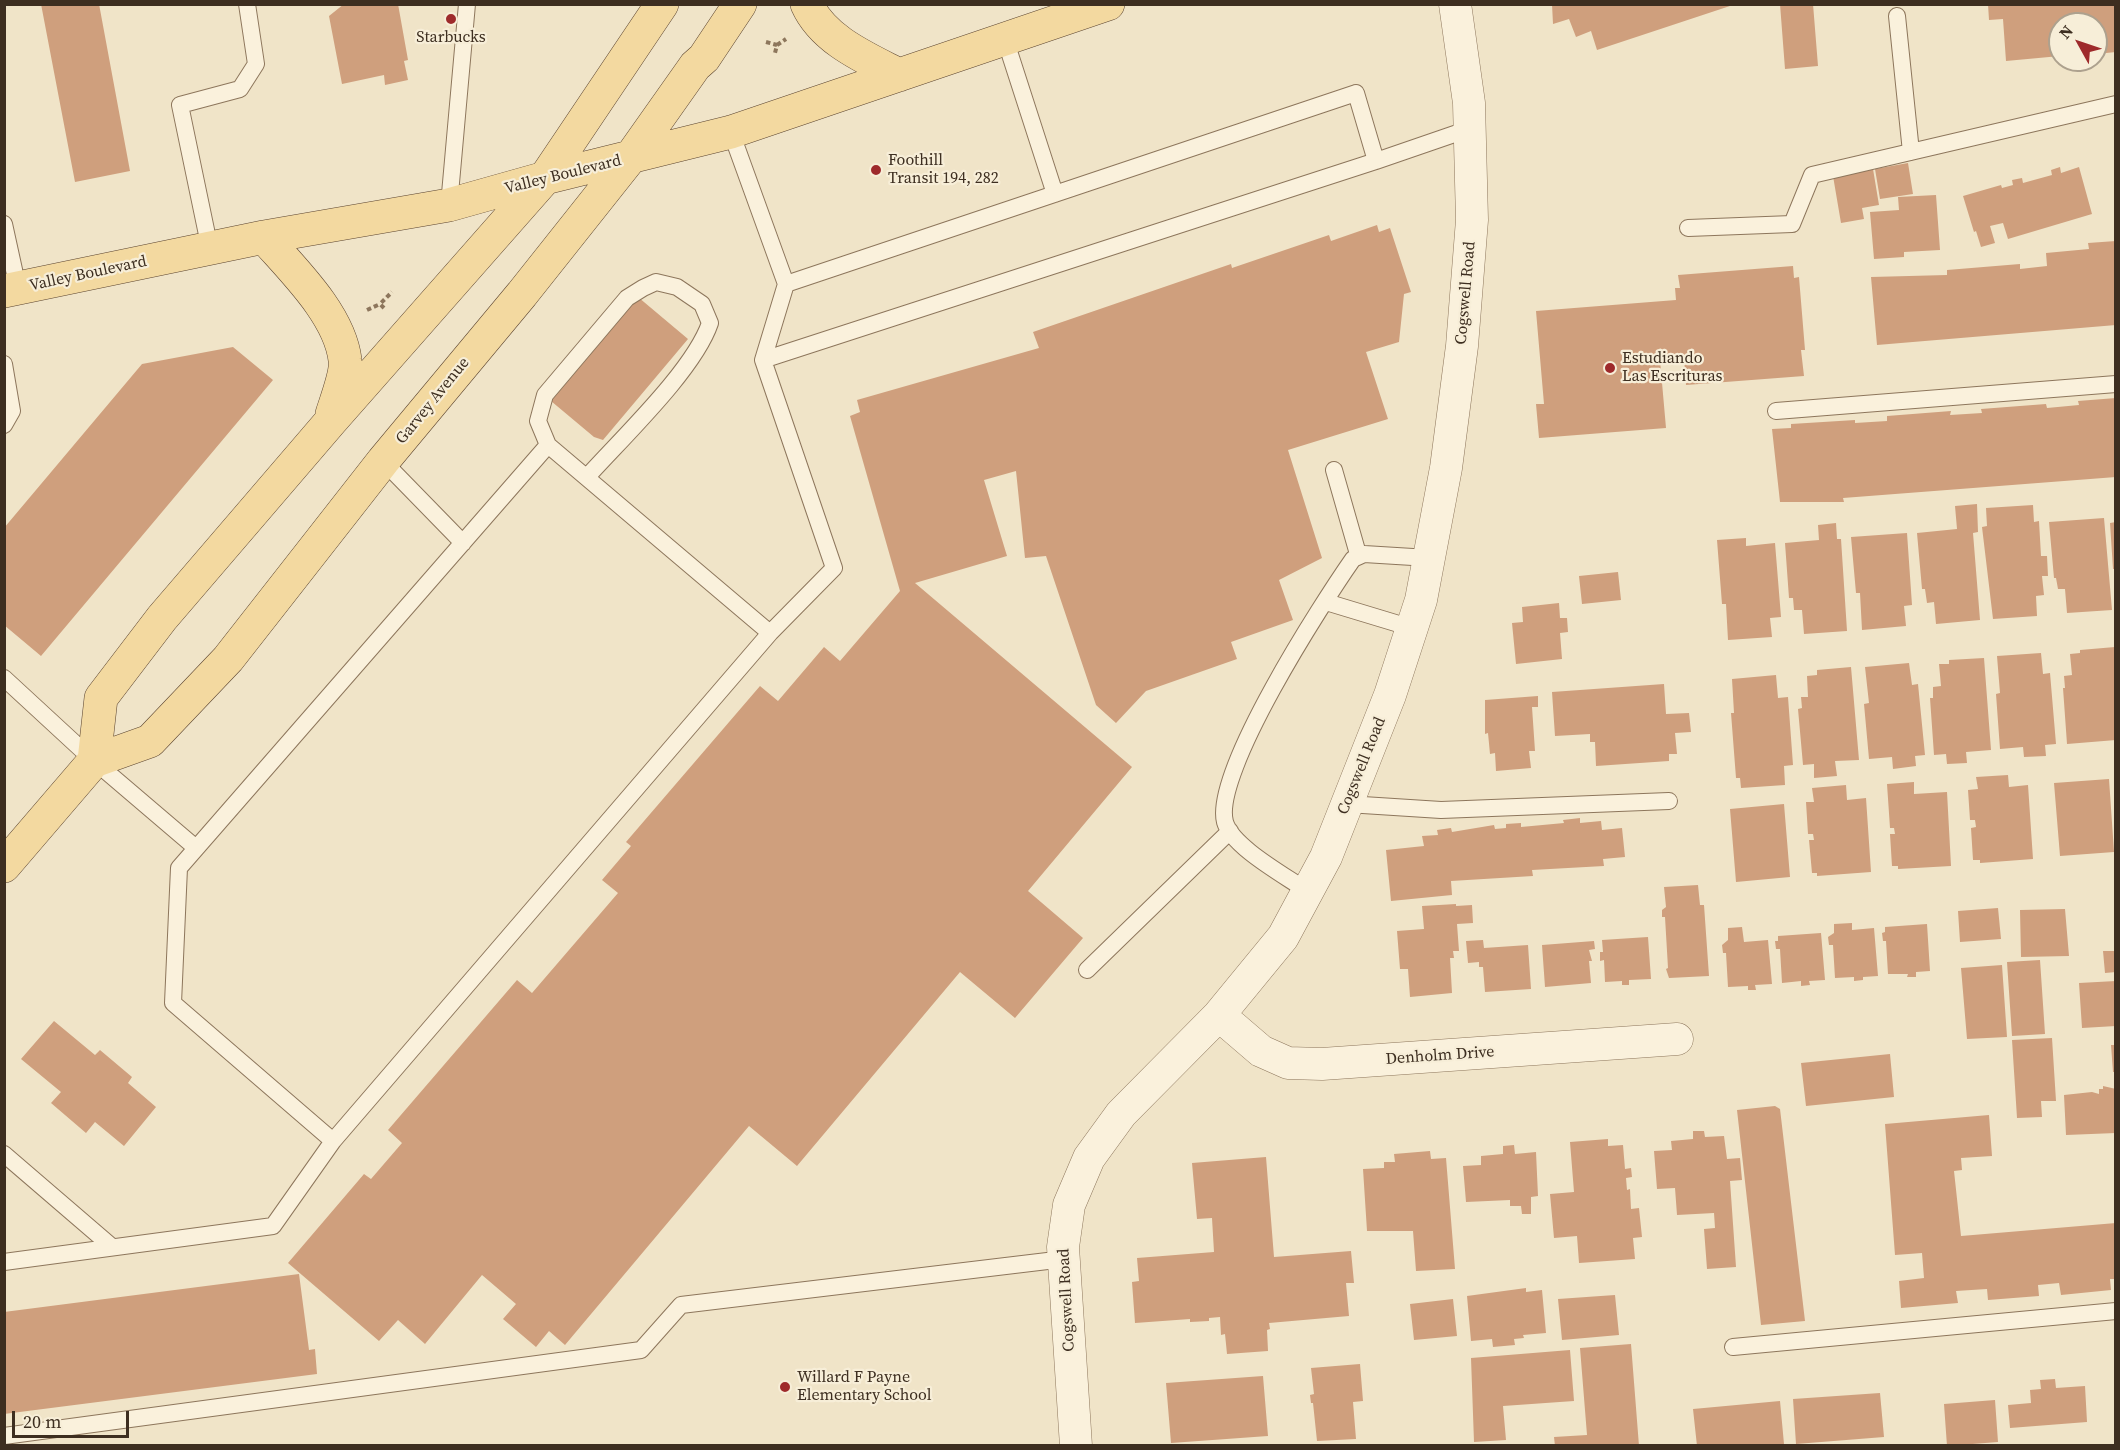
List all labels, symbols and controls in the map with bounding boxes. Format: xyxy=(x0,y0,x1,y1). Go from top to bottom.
marker: Starbucks xyxy=(444,12,458,26)
north arrow xyxy=(2048,12,2108,72)
text: N xyxy=(2054,20,2078,43)
place label: Starbucks xyxy=(416,28,486,48)
street label: Valley Boulevard xyxy=(503,151,623,199)
place label: Foothill Transit 194, 282 xyxy=(888,151,999,189)
marker: Foothill Transit 194, 282 xyxy=(869,163,883,177)
street label: Cogswell Road xyxy=(1452,241,1480,345)
street label: Valley Boulevard xyxy=(28,252,148,296)
place label: Estudiando Las Escrituras xyxy=(1622,349,1722,387)
street label: Garvey Avenue xyxy=(392,354,474,448)
marker: Estudiando Las Escrituras xyxy=(1603,361,1617,375)
street label: Cogswell Road xyxy=(1334,714,1390,818)
street label: Denholm Drive xyxy=(1385,1043,1495,1069)
street label: Cogswell Road xyxy=(1055,1248,1079,1352)
place label: Willard F Payne Elementary School xyxy=(797,1368,931,1406)
marker: Willard F Payne Elementary School xyxy=(778,1380,792,1394)
scale bar xyxy=(15,1399,132,1437)
text: 20 m xyxy=(23,1409,61,1434)

